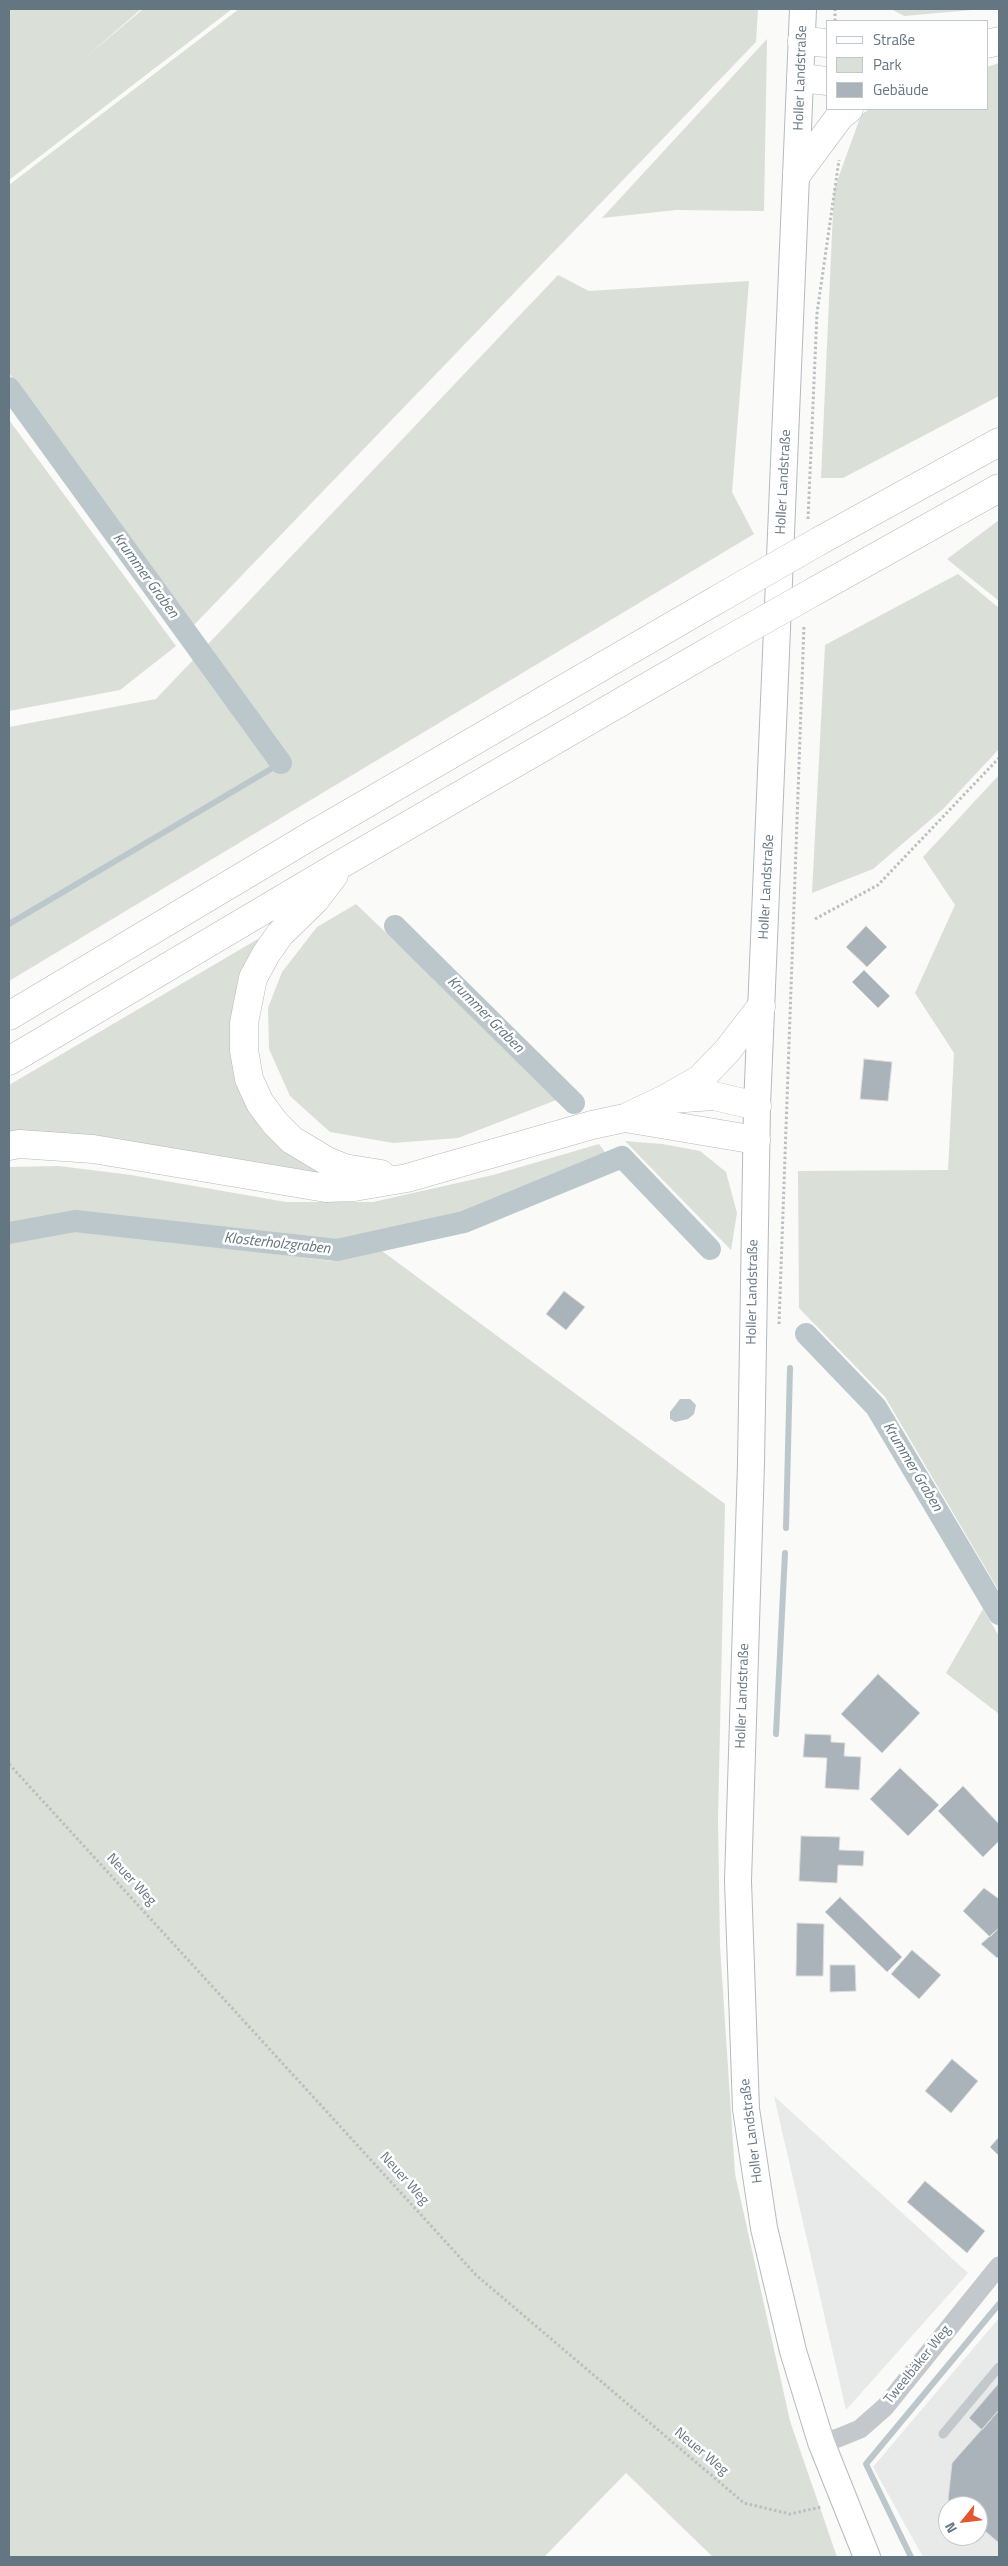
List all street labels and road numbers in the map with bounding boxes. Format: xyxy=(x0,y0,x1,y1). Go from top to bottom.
street label: Holler Landstraße xyxy=(791,25,811,131)
street label: Holler Landstraße xyxy=(773,429,795,535)
street label: Holler Landstraße xyxy=(756,834,778,940)
street label: Holler Landstraße xyxy=(744,1239,762,1345)
street label: Holler Landstraße xyxy=(733,1643,753,1749)
street label: Neuer Weg xyxy=(103,1850,159,1910)
street label: Holler Landstraße xyxy=(737,2078,767,2184)
street label: Neuer Weg xyxy=(376,2149,432,2209)
street label: Tweelbäker Weg xyxy=(881,2322,955,2408)
street label: Neuer Weg xyxy=(671,2425,731,2479)

